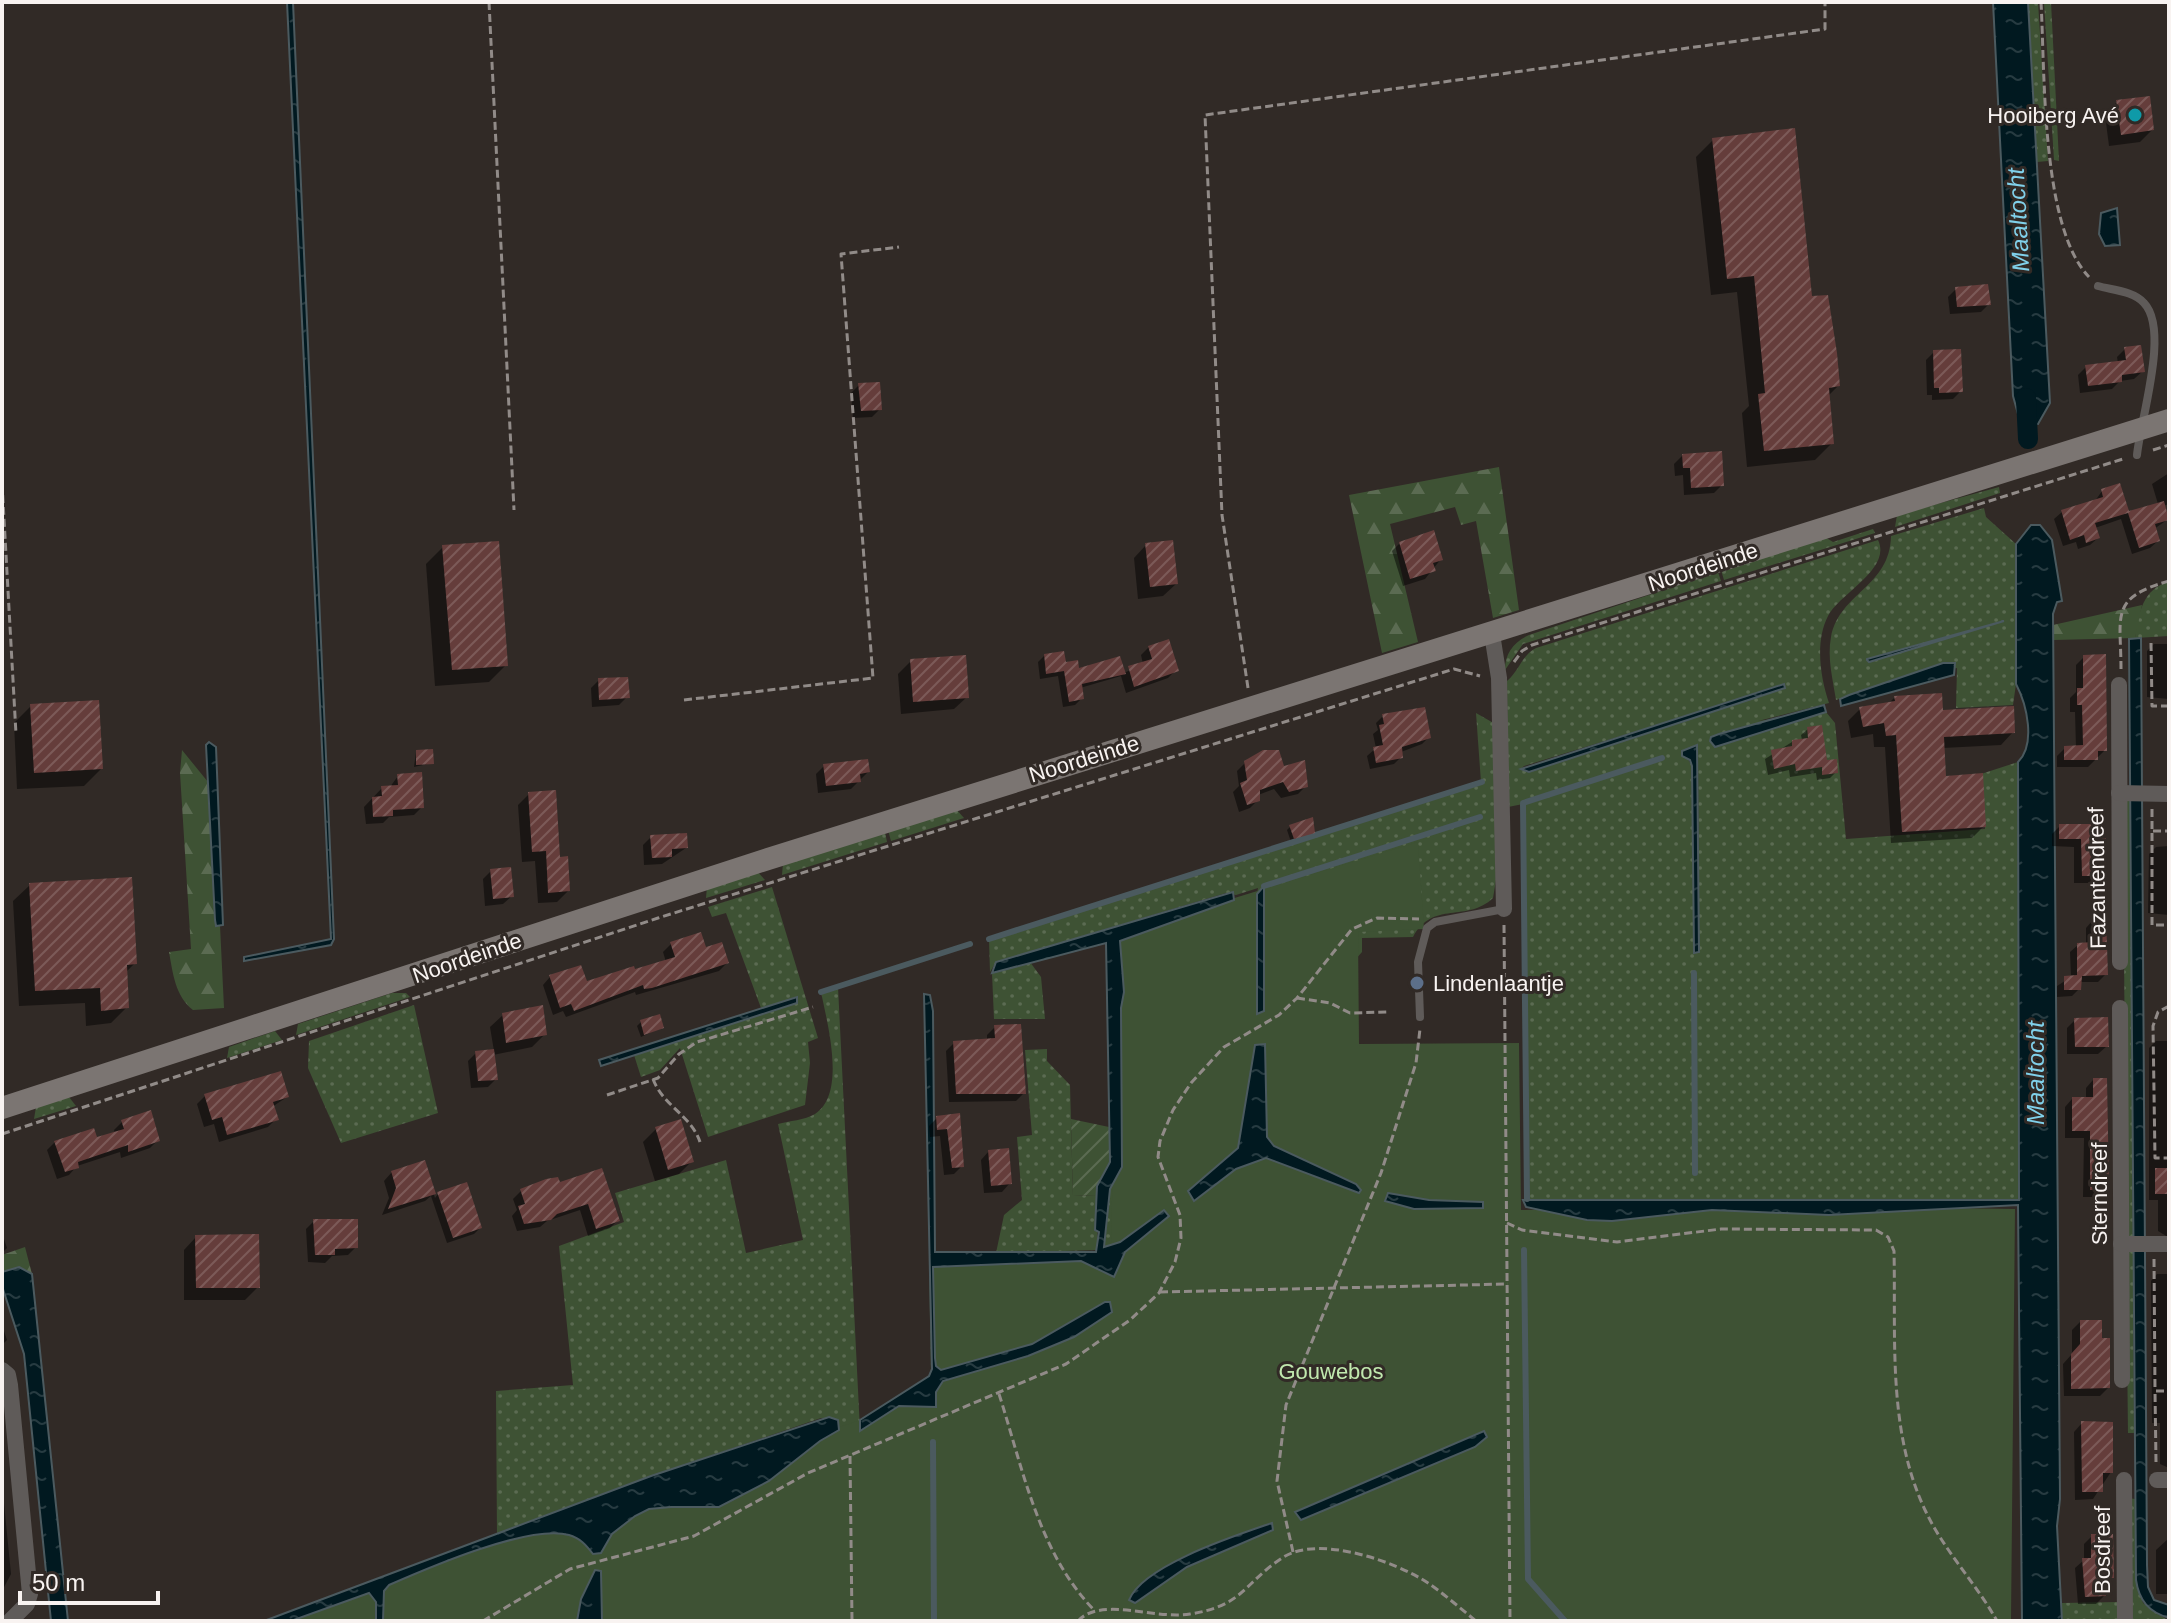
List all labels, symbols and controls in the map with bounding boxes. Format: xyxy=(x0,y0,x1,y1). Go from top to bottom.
place label: Hooiberg Avé xyxy=(1987,103,2119,128)
marker: Hooiberg Avé xyxy=(2126,106,2144,124)
water label: Maaltocht xyxy=(2002,166,2034,273)
street label: Noordeinde xyxy=(1645,538,1761,596)
street label: Noordeinde xyxy=(1026,730,1142,788)
street label: Fazantendreef xyxy=(2083,806,2111,949)
street label: Noordeinde xyxy=(409,928,525,988)
place label: Lindenlaantje xyxy=(1433,971,1564,996)
marker: Lindenlaantje xyxy=(1408,974,1426,992)
water label: Maaltocht xyxy=(2022,1020,2049,1125)
street label: Sterndreef xyxy=(2087,1142,2112,1245)
park label: Gouwebos xyxy=(1278,1359,1384,1384)
street label: Bosdreef xyxy=(2090,1505,2115,1594)
scale bar xyxy=(20,1555,158,1605)
text: 50 m xyxy=(32,1569,85,1596)

